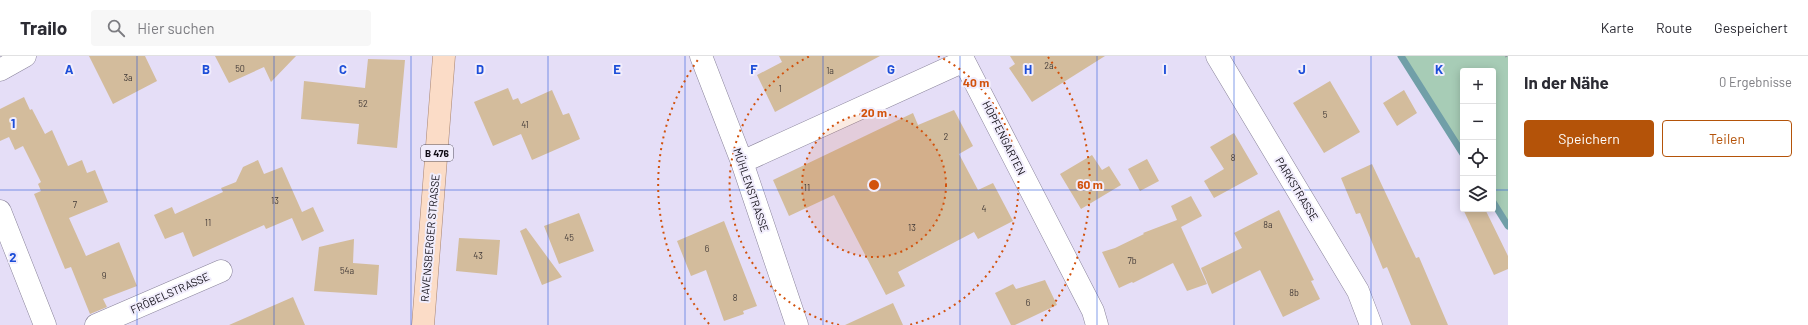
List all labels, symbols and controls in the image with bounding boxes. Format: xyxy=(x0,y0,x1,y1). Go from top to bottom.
search box xyxy=(91,10,371,46)
text: Trailo xyxy=(20,16,67,39)
icon: search xyxy=(105,17,127,39)
text: Hier suchen xyxy=(137,19,215,37)
text: Karte xyxy=(1601,19,1634,36)
text: Route xyxy=(1656,19,1692,36)
text: Gespeichert xyxy=(1714,19,1788,36)
house number: 2a xyxy=(1044,60,1054,71)
text: A xyxy=(65,61,74,77)
text: B xyxy=(202,61,210,77)
text: C xyxy=(339,61,347,77)
text: D xyxy=(476,61,484,77)
text: E xyxy=(613,61,621,77)
text: F xyxy=(750,61,758,77)
text: G xyxy=(887,61,895,77)
text: H xyxy=(1024,61,1032,77)
text: I xyxy=(1163,61,1167,77)
text: J xyxy=(1298,61,1306,77)
text: K xyxy=(1435,61,1443,77)
house number: 50 xyxy=(235,63,245,74)
house number: 1a xyxy=(826,65,834,76)
map controls xyxy=(1460,68,1496,212)
button: + xyxy=(1460,68,1496,104)
house number: 3a xyxy=(123,72,133,83)
text: In der Nähe xyxy=(1524,72,1609,92)
text: 0 Ergebnisse xyxy=(1719,74,1792,90)
text: 40 m xyxy=(963,75,989,89)
house number: 1 xyxy=(778,83,782,94)
house number: 52 xyxy=(358,98,368,109)
street label: HOPFENGARTEN xyxy=(980,99,1029,177)
button: − xyxy=(1460,104,1496,140)
text: 20 m xyxy=(861,105,887,119)
house number: 5 xyxy=(1323,109,1328,120)
text: 1 xyxy=(11,115,15,131)
house number: 41 xyxy=(521,119,529,130)
button: Speichern xyxy=(1524,120,1654,157)
button: Teilen xyxy=(1662,120,1792,157)
house number: 2 xyxy=(944,131,949,142)
button: locate xyxy=(1460,140,1496,176)
road number: B 476 xyxy=(421,145,453,161)
street label: MÜHLENSTRASSE xyxy=(731,146,773,234)
house number: 8 xyxy=(1231,152,1236,163)
street label: PARKSTRASSE xyxy=(1273,155,1322,223)
street label: RAVENSBERGER STRASSE xyxy=(417,173,442,302)
button: layers xyxy=(1460,176,1496,212)
text: 60 m xyxy=(1077,177,1103,191)
centre of rings xyxy=(867,178,881,192)
house number: 11 xyxy=(804,182,810,193)
house number: 13 xyxy=(271,195,279,206)
house number: 7 xyxy=(73,199,78,210)
house number: 4 xyxy=(982,203,987,214)
house number: 11 xyxy=(205,217,211,228)
house number: 8a xyxy=(1263,219,1273,230)
house number: 13 xyxy=(908,222,916,233)
house number: 45 xyxy=(564,232,574,243)
house number: 6 xyxy=(705,243,710,254)
text: 2 xyxy=(9,249,17,265)
house number: 43 xyxy=(473,250,483,261)
house number: 7b xyxy=(1127,255,1137,266)
house number: 54a xyxy=(340,265,354,276)
street label: FRÖBELSTRASSE xyxy=(128,268,212,316)
house number: 9 xyxy=(102,270,107,281)
house number: 8b xyxy=(1289,287,1299,298)
house number: 8 xyxy=(733,292,738,303)
house number: 6 xyxy=(1026,297,1031,308)

